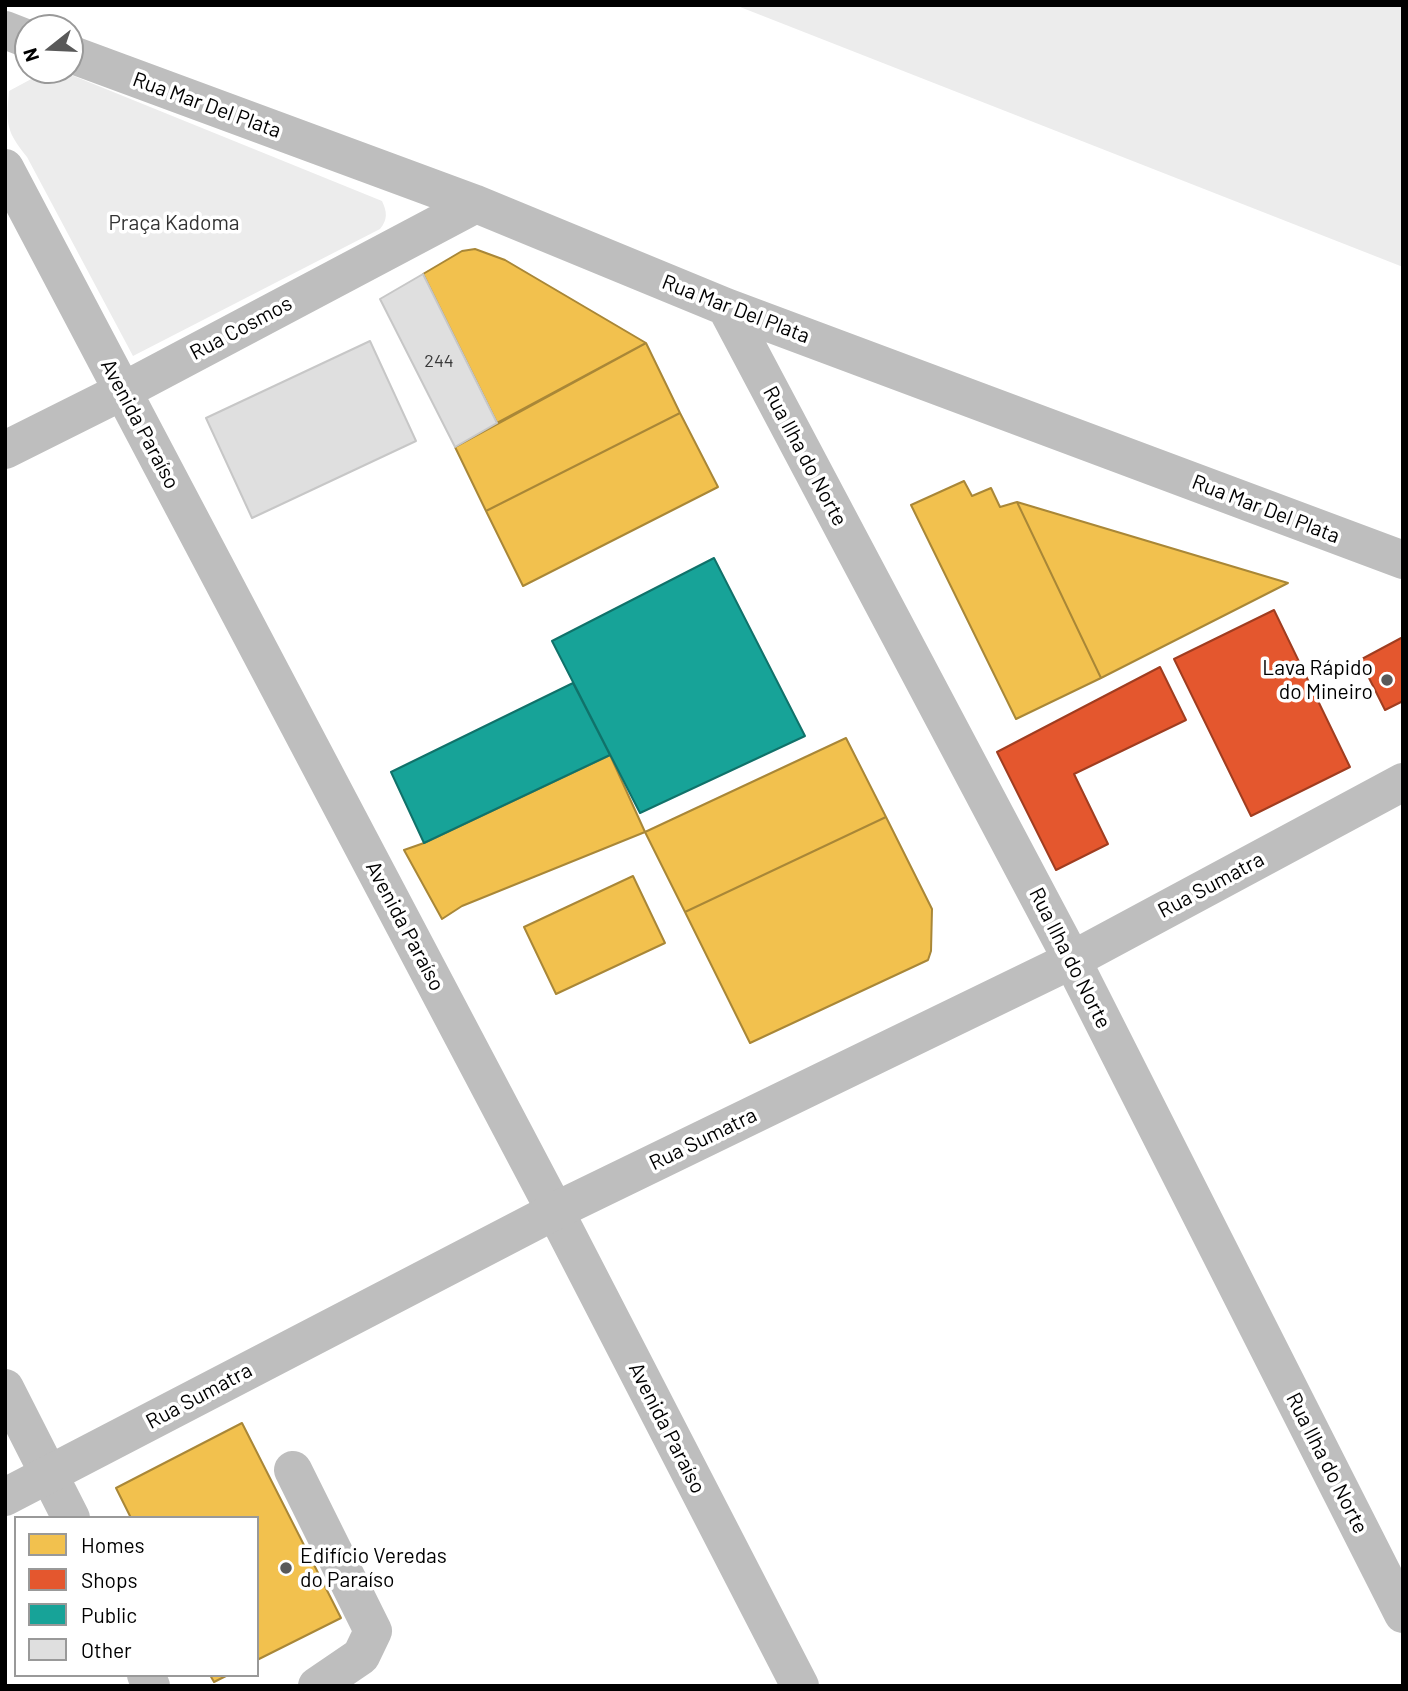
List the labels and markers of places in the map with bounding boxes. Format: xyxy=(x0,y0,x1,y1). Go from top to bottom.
place label: Lava Rápido do Mineiro xyxy=(1262,655,1373,705)
marker: Lava Rápido do Mineiro xyxy=(1379,672,1395,688)
place label: Edifício Veredas do Paraíso xyxy=(300,1543,447,1593)
marker: Edifício Veredas do Paraíso xyxy=(278,1560,294,1576)

